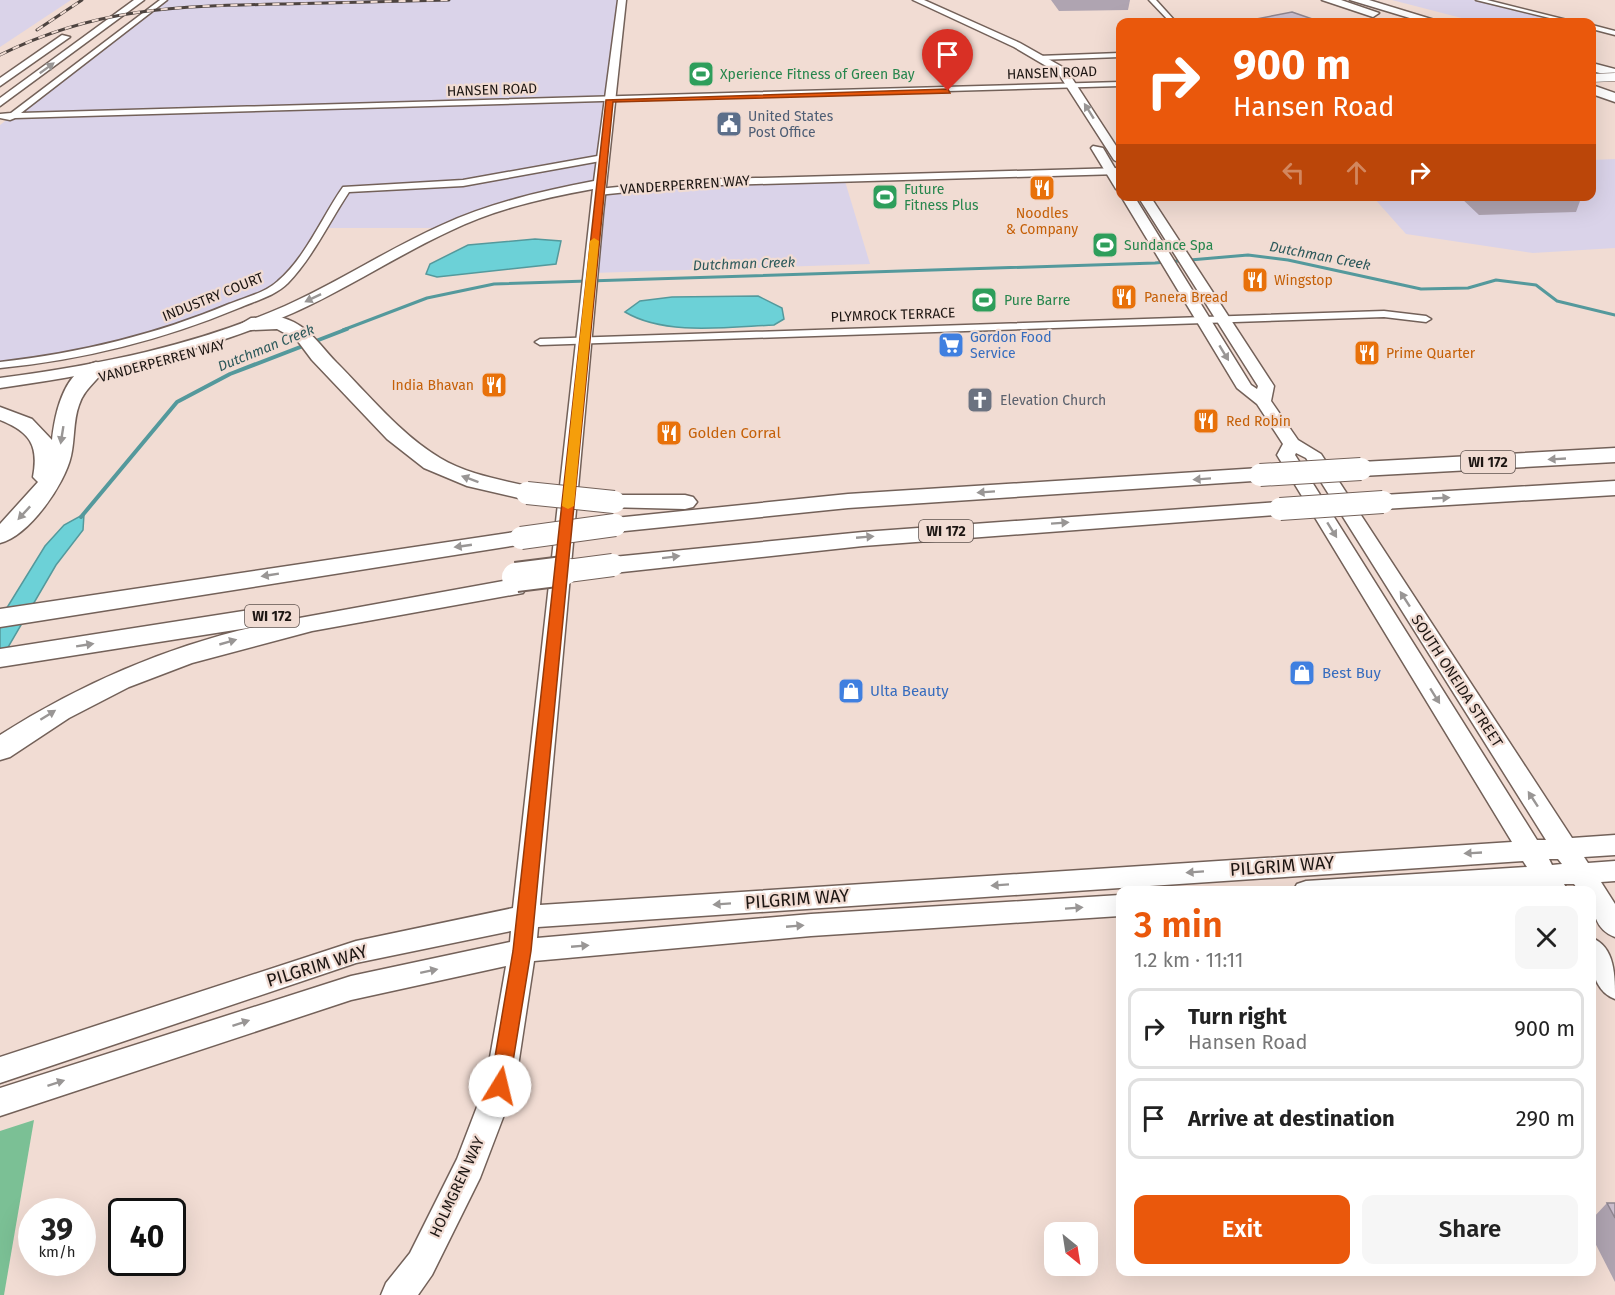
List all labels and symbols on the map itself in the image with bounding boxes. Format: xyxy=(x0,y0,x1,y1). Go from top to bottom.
pin xyxy=(922,29,973,91)
sports icon: Xperience Fitness of Green Bay xyxy=(686,59,716,89)
one-way arrow xyxy=(39,62,55,74)
street label: HANSEN ROAD xyxy=(1007,63,1097,83)
place label: Xperience Fitness of Green Bay xyxy=(720,66,915,83)
street label: HANSEN ROAD xyxy=(447,80,537,100)
one-way arrow xyxy=(1084,103,1095,119)
place label: United States Post Office xyxy=(748,108,834,141)
public building icon: United States Post Office xyxy=(714,109,744,139)
street label: VANDERPERREN WAY xyxy=(620,172,751,198)
restaurant icon: Noodles & Company xyxy=(1027,173,1057,203)
place label: Future Fitness Plus xyxy=(904,181,979,214)
sports icon: Future Fitness Plus xyxy=(870,182,900,212)
place label: Noodles & Company xyxy=(1006,205,1078,238)
sports icon: Sundance Spa xyxy=(1090,230,1120,260)
place label: Sundance Spa xyxy=(1124,237,1213,254)
water label: Dutchman Creek xyxy=(1268,238,1372,274)
water label: Dutchman Creek xyxy=(692,254,796,274)
restaurant icon: Wingstop xyxy=(1240,265,1270,295)
street label: INDUSTRY COURT xyxy=(160,269,267,325)
place label: Wingstop xyxy=(1274,272,1333,289)
restaurant icon: Panera Bread xyxy=(1109,282,1139,312)
sports icon: Pure Barre xyxy=(969,285,999,315)
place label: Panera Bread xyxy=(1144,289,1228,306)
place label: Pure Barre xyxy=(1004,292,1070,309)
one-way arrow xyxy=(304,293,321,302)
street label: PLYMROCK TERRACE xyxy=(830,304,956,326)
water label: Dutchman Creek xyxy=(215,321,317,375)
place label: Gordon Food Service xyxy=(970,329,1052,362)
supermarket icon: Gordon Food Service xyxy=(936,330,966,360)
street label: VANDERPERREN WAY xyxy=(97,336,227,386)
restaurant icon: Prime Quarter xyxy=(1352,338,1382,368)
one-way arrow xyxy=(1218,345,1229,361)
place label: Prime Quarter xyxy=(1386,345,1476,362)
restaurant icon: India Bhavan xyxy=(479,370,509,400)
place label: India Bhavan xyxy=(391,377,474,394)
church icon: Elevation Church xyxy=(965,385,995,415)
place label: Elevation Church xyxy=(1000,392,1106,409)
restaurant icon: Red Robin xyxy=(1191,406,1221,436)
place label: Red Robin xyxy=(1226,413,1291,430)
restaurant icon: Golden Corral xyxy=(654,418,684,448)
place label: Golden Corral xyxy=(688,424,781,442)
one-way arrow xyxy=(58,425,67,444)
road number: WI 172 xyxy=(1461,451,1515,473)
one-way arrow xyxy=(1547,454,1566,463)
one-way arrow xyxy=(461,473,479,483)
one-way arrow xyxy=(1192,474,1211,484)
one-way arrow xyxy=(977,488,996,497)
one-way arrow xyxy=(1432,493,1451,503)
one-way arrow xyxy=(18,505,31,520)
one-way arrow xyxy=(1050,519,1069,528)
road number: WI 172 xyxy=(919,520,973,542)
one-way arrow xyxy=(1326,522,1337,539)
one-way arrow xyxy=(856,532,875,542)
one-way arrow xyxy=(453,542,472,551)
one-way arrow xyxy=(662,553,681,562)
one-way arrow xyxy=(261,571,280,580)
one-way arrow xyxy=(1399,592,1411,608)
road number: WI 172 xyxy=(245,605,299,627)
street label: SOUTH ONEIDA STREET xyxy=(1407,611,1507,751)
one-way arrow xyxy=(219,637,237,647)
one-way arrow xyxy=(75,640,94,649)
shop icon: Best Buy xyxy=(1287,658,1317,688)
place label: Best Buy xyxy=(1322,664,1382,682)
shop icon: Ulta Beauty xyxy=(836,676,866,706)
place label: Ulta Beauty xyxy=(870,682,949,700)
one-way arrow xyxy=(1430,688,1441,704)
one-way arrow xyxy=(40,710,56,721)
one-way arrow xyxy=(1527,791,1538,807)
one-way arrow xyxy=(1463,849,1482,858)
street label: PILGRIM WAY xyxy=(1229,851,1335,881)
one-way arrow xyxy=(1185,867,1204,876)
one-way arrow xyxy=(990,880,1009,890)
street label: PILGRIM WAY xyxy=(744,884,850,914)
one-way arrow xyxy=(712,899,731,908)
one-way arrow xyxy=(1064,903,1083,913)
one-way arrow xyxy=(786,921,805,931)
street label: PILGRIM WAY xyxy=(264,940,370,992)
one-way arrow xyxy=(571,941,590,950)
one-way arrow xyxy=(419,966,438,975)
one-way arrow xyxy=(232,1018,250,1028)
position arrow xyxy=(468,1054,532,1118)
one-way arrow xyxy=(47,1078,65,1087)
street label: HOLMGREN WAY xyxy=(426,1133,488,1240)
speed limit sign: 40 xyxy=(108,1198,186,1276)
north arrow xyxy=(1044,1222,1098,1276)

